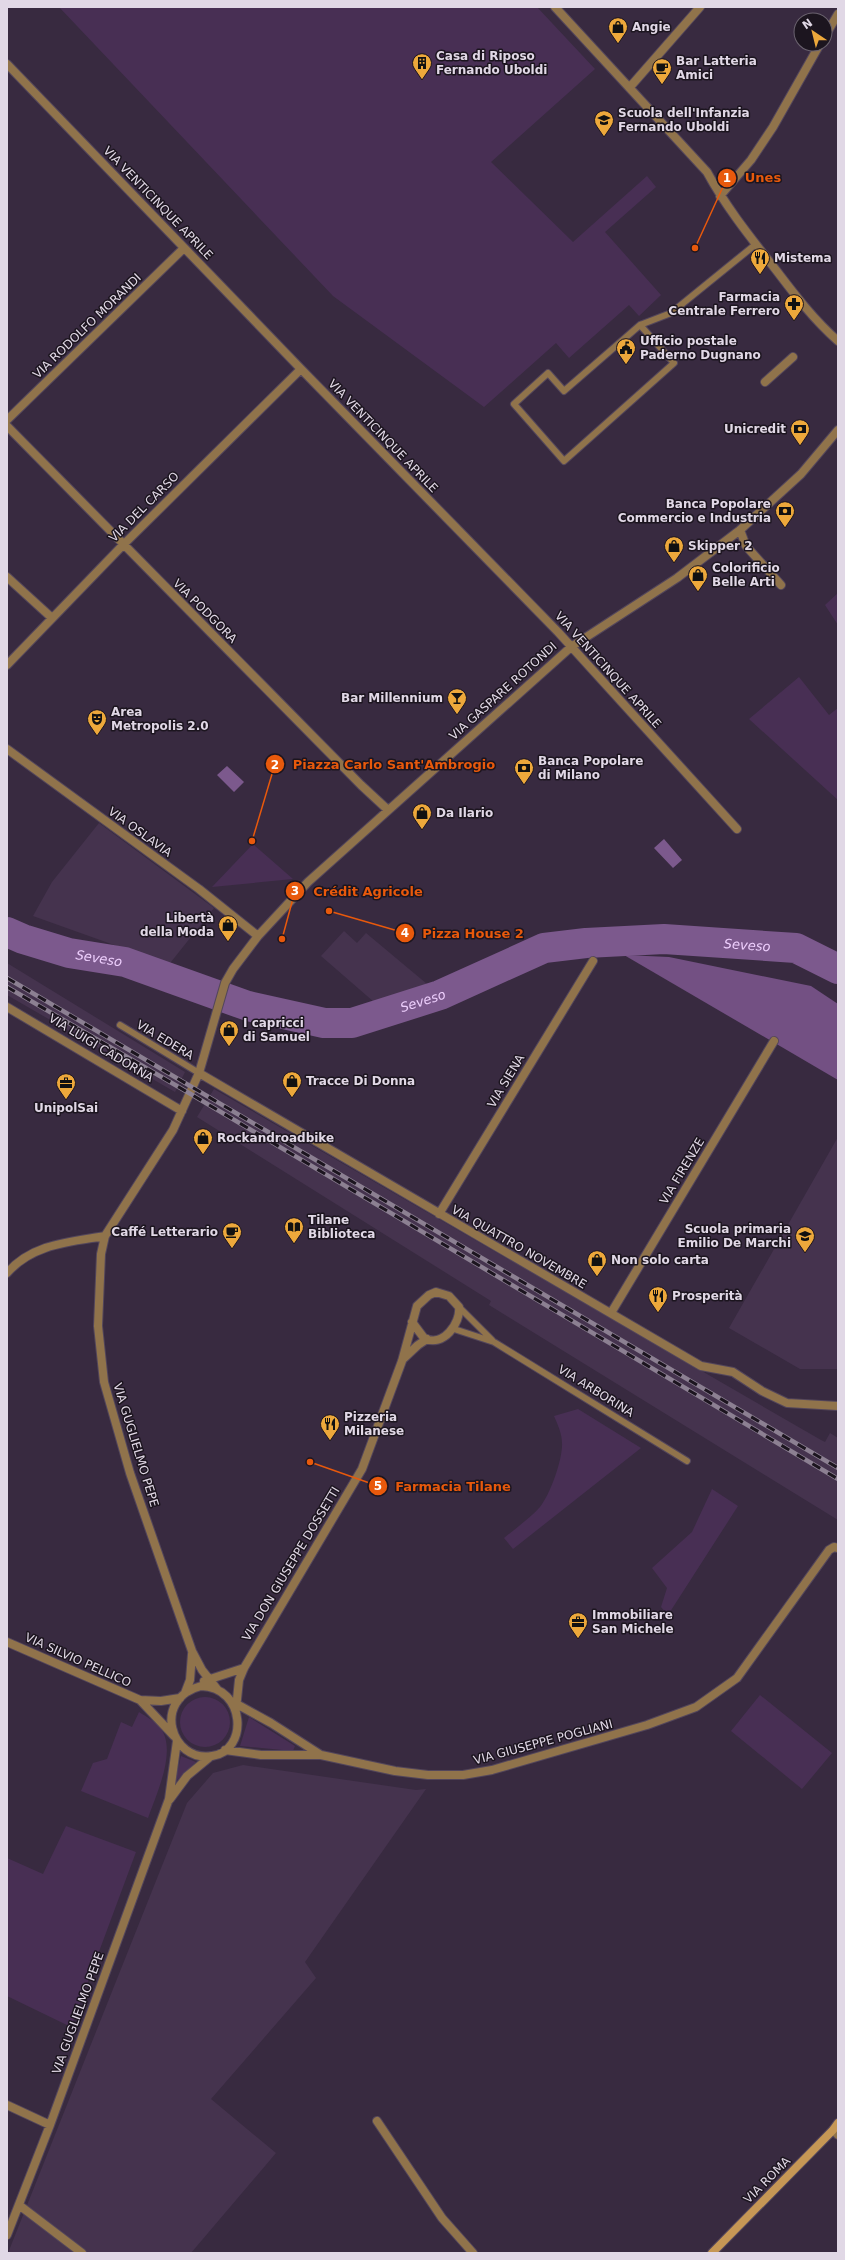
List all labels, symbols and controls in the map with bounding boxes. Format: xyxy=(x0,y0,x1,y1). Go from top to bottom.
north arrow xyxy=(793,12,833,52)
shop icon: Angie xyxy=(607,16,629,44)
text: N xyxy=(800,16,815,32)
place label: Angie xyxy=(632,20,671,34)
place label: Casa di Riposo Fernando Uboldi xyxy=(436,49,547,77)
building icon: Casa di Riposo Fernando Uboldi xyxy=(411,52,433,80)
place label: Bar Latteria Amici xyxy=(676,54,757,82)
cafe icon: Bar Latteria Amici xyxy=(651,57,673,85)
place label: Scuola dell'Infanzia Fernando Uboldi xyxy=(618,106,750,134)
school or university icon: Scuola dell'Infanzia Fernando Uboldi xyxy=(593,109,615,137)
street label: VIA VENTICINQUE APRILE xyxy=(100,144,216,262)
callout: Unes xyxy=(717,165,789,190)
text: Unes xyxy=(745,170,781,185)
text: 1 xyxy=(723,171,731,185)
restaurant icon: Mistema xyxy=(749,247,771,275)
place label: Mistema xyxy=(774,251,832,265)
street label: VIA RODOLFO MORANDI xyxy=(30,271,144,381)
place label: Farmacia Centrale Ferrero xyxy=(668,290,780,318)
pharmacy icon: Farmacia Centrale Ferrero xyxy=(783,293,805,321)
place label: Ufficio postale Paderno Dugnano xyxy=(640,334,761,362)
public building icon: Ufficio postale Paderno Dugnano xyxy=(615,337,637,365)
street label: VIA VENTICINQUE APRILE xyxy=(325,377,441,495)
bank icon: Unicredit xyxy=(789,418,811,446)
place label: Unicredit xyxy=(724,422,786,436)
street label: VIA DEL CARSO xyxy=(106,469,182,545)
place label: Banca Popolare Commercio e Industria xyxy=(618,497,771,525)
bank icon: Banca Popolare Commercio e Industria xyxy=(774,500,796,528)
shop icon: Skipper 2 xyxy=(663,535,685,563)
place label: Skipper 2 xyxy=(688,539,753,553)
place label: Colorificio Belle Arti xyxy=(712,561,780,589)
shop icon: Colorificio Belle Arti xyxy=(687,564,709,592)
street label: VIA PODGORA xyxy=(170,576,240,646)
street label: VIA VENTICINQUE APRILE xyxy=(552,609,664,731)
street label: VIA GASPARE ROTONDI xyxy=(446,639,560,743)
bar icon: Bar Millennium xyxy=(446,687,468,715)
place label: Bar Millennium xyxy=(341,691,443,705)
place label: Area Metropolis 2.0 xyxy=(111,705,209,733)
theatre icon: Area Metropolis 2.0 xyxy=(86,708,108,736)
callout: Piazza Carlo Sant'Ambrogio xyxy=(265,752,503,777)
place label: Banca Popolare di Milano xyxy=(538,754,643,782)
text: Piazza Carlo Sant'Ambrogio xyxy=(293,757,495,772)
bank icon: Banca Popolare di Milano xyxy=(513,757,535,785)
text: 2 xyxy=(271,758,279,772)
shop icon: Da Ilario xyxy=(411,802,433,830)
street label: VIA OSLAVIA xyxy=(105,804,175,860)
place label: Da Ilario xyxy=(436,806,493,820)
callout: Crédit Agricole xyxy=(285,878,431,903)
text: 3 xyxy=(291,884,299,898)
text: Crédit Agricole xyxy=(313,884,423,899)
place label: Libertà della Moda xyxy=(140,911,214,939)
shop icon: Libertà della Moda xyxy=(217,914,239,942)
callout: Pizza House 2 xyxy=(395,921,532,946)
text: 4 xyxy=(401,926,409,940)
text: Pizza House 2 xyxy=(422,926,524,941)
water label: Seveso xyxy=(723,936,771,954)
water label: Seveso xyxy=(75,947,123,969)
water label: Seveso xyxy=(398,986,448,1015)
street label: VIA LUIGI CADORNA xyxy=(46,1011,157,1085)
place label: I capricci di Samuel xyxy=(243,1016,310,1044)
street label: VIA EDERA xyxy=(134,1017,197,1063)
shop icon: I capricci di Samuel xyxy=(218,1019,240,1047)
street label: VIA SIENA xyxy=(485,1051,528,1110)
shop icon: Tracce Di Donna xyxy=(281,1070,303,1098)
office icon: UnipolSai xyxy=(55,1072,77,1100)
place label: Tracce Di Donna xyxy=(306,1074,415,1088)
place label: UnipolSai xyxy=(34,1101,98,1115)
shop icon: Rockandroadbike xyxy=(192,1127,214,1155)
place label: Rockandroadbike xyxy=(217,1131,334,1145)
street label: VIA FIRENZE xyxy=(657,1135,707,1207)
street label: VIA QUATTRO NOVEMBRE xyxy=(449,1202,589,1292)
place label: Tilane Biblioteca xyxy=(308,1213,375,1241)
library icon: Tilane Biblioteca xyxy=(283,1216,305,1244)
cafe icon: Caffé Letterario xyxy=(221,1221,243,1249)
place label: Scuola primaria Emilio De Marchi xyxy=(678,1222,791,1250)
place label: Caffé Letterario xyxy=(111,1225,218,1239)
school or university icon: Scuola primaria Emilio De Marchi xyxy=(794,1225,816,1253)
shop icon: Non solo carta xyxy=(586,1249,608,1277)
place label: Non solo carta xyxy=(611,1253,709,1267)
restaurant icon: Prosperità xyxy=(647,1285,669,1313)
place label: Prosperità xyxy=(672,1289,743,1303)
street label: VIA ARBORINA xyxy=(555,1362,637,1420)
street label: VIA GUGLIELMO PEPE xyxy=(110,1381,162,1509)
place label: Pizzeria Milanese xyxy=(344,1410,404,1438)
restaurant icon: Pizzeria Milanese xyxy=(319,1413,341,1441)
callout: Farmacia Tilane xyxy=(368,1474,519,1499)
text: 5 xyxy=(374,1479,382,1493)
text: Farmacia Tilane xyxy=(395,1479,511,1494)
street label: VIA DON GIUSEPPE DOSSETTI xyxy=(239,1484,343,1644)
place label: Immobiliare San Michele xyxy=(592,1608,674,1636)
office icon: Immobiliare San Michele xyxy=(567,1611,589,1639)
street label: VIA SILVIO PELLICO xyxy=(23,1630,133,1690)
street label: VIA GIUSEPPE POGLIANI xyxy=(472,1717,614,1767)
street label: VIA GUGLIELMO PEPE xyxy=(49,1950,107,2076)
street label: VIA ROMA xyxy=(741,2153,794,2206)

